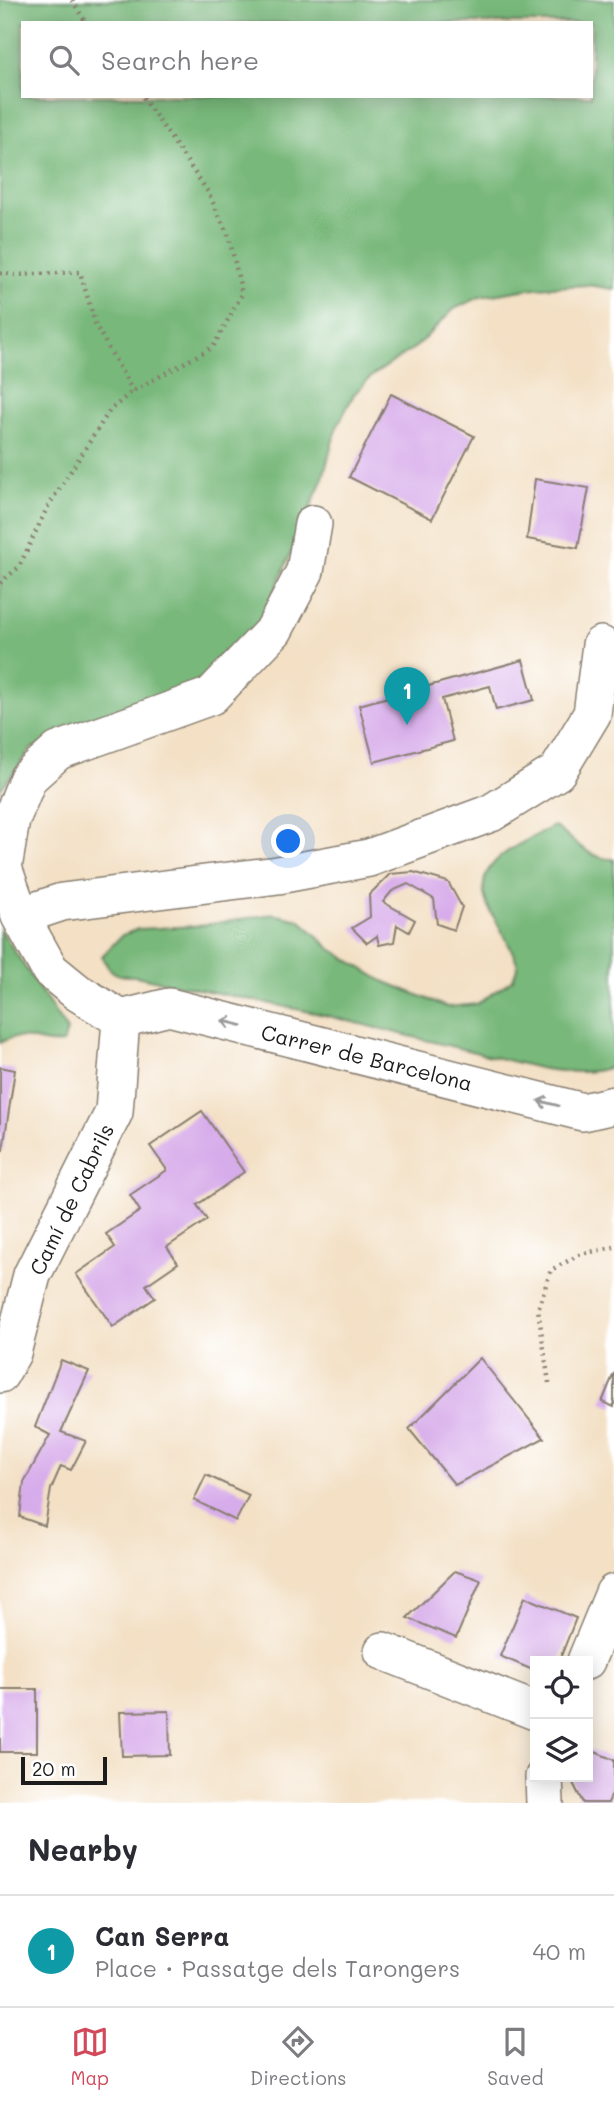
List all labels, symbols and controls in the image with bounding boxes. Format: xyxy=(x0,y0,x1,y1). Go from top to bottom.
search box xyxy=(21,21,593,98)
icon: search xyxy=(45,41,83,79)
text: Search here xyxy=(101,43,259,77)
pin: 1 xyxy=(384,667,430,725)
your location xyxy=(271,824,305,858)
one-way arrow xyxy=(221,1016,244,1029)
street label: Carrer de Barcelona xyxy=(258,1018,476,1096)
one-way arrow xyxy=(537,1096,559,1109)
street label: Camí de Cabrils xyxy=(23,1119,119,1279)
map controls xyxy=(530,1656,593,1782)
button: locate xyxy=(530,1656,593,1719)
button: layers xyxy=(530,1719,593,1782)
scale bar xyxy=(21,1754,107,1786)
text: 20 m xyxy=(32,1756,76,1781)
text: Nearby xyxy=(28,1829,138,1869)
text: Can Serra xyxy=(95,1919,229,1953)
text: 1 xyxy=(46,1936,56,1966)
text: 40 m xyxy=(533,1936,586,1966)
text: Place · Passatge dels Tarongers xyxy=(95,1953,460,1983)
tab: Map xyxy=(70,2023,109,2090)
tab: Directions xyxy=(250,2023,346,2090)
tab: Saved xyxy=(487,2023,544,2090)

